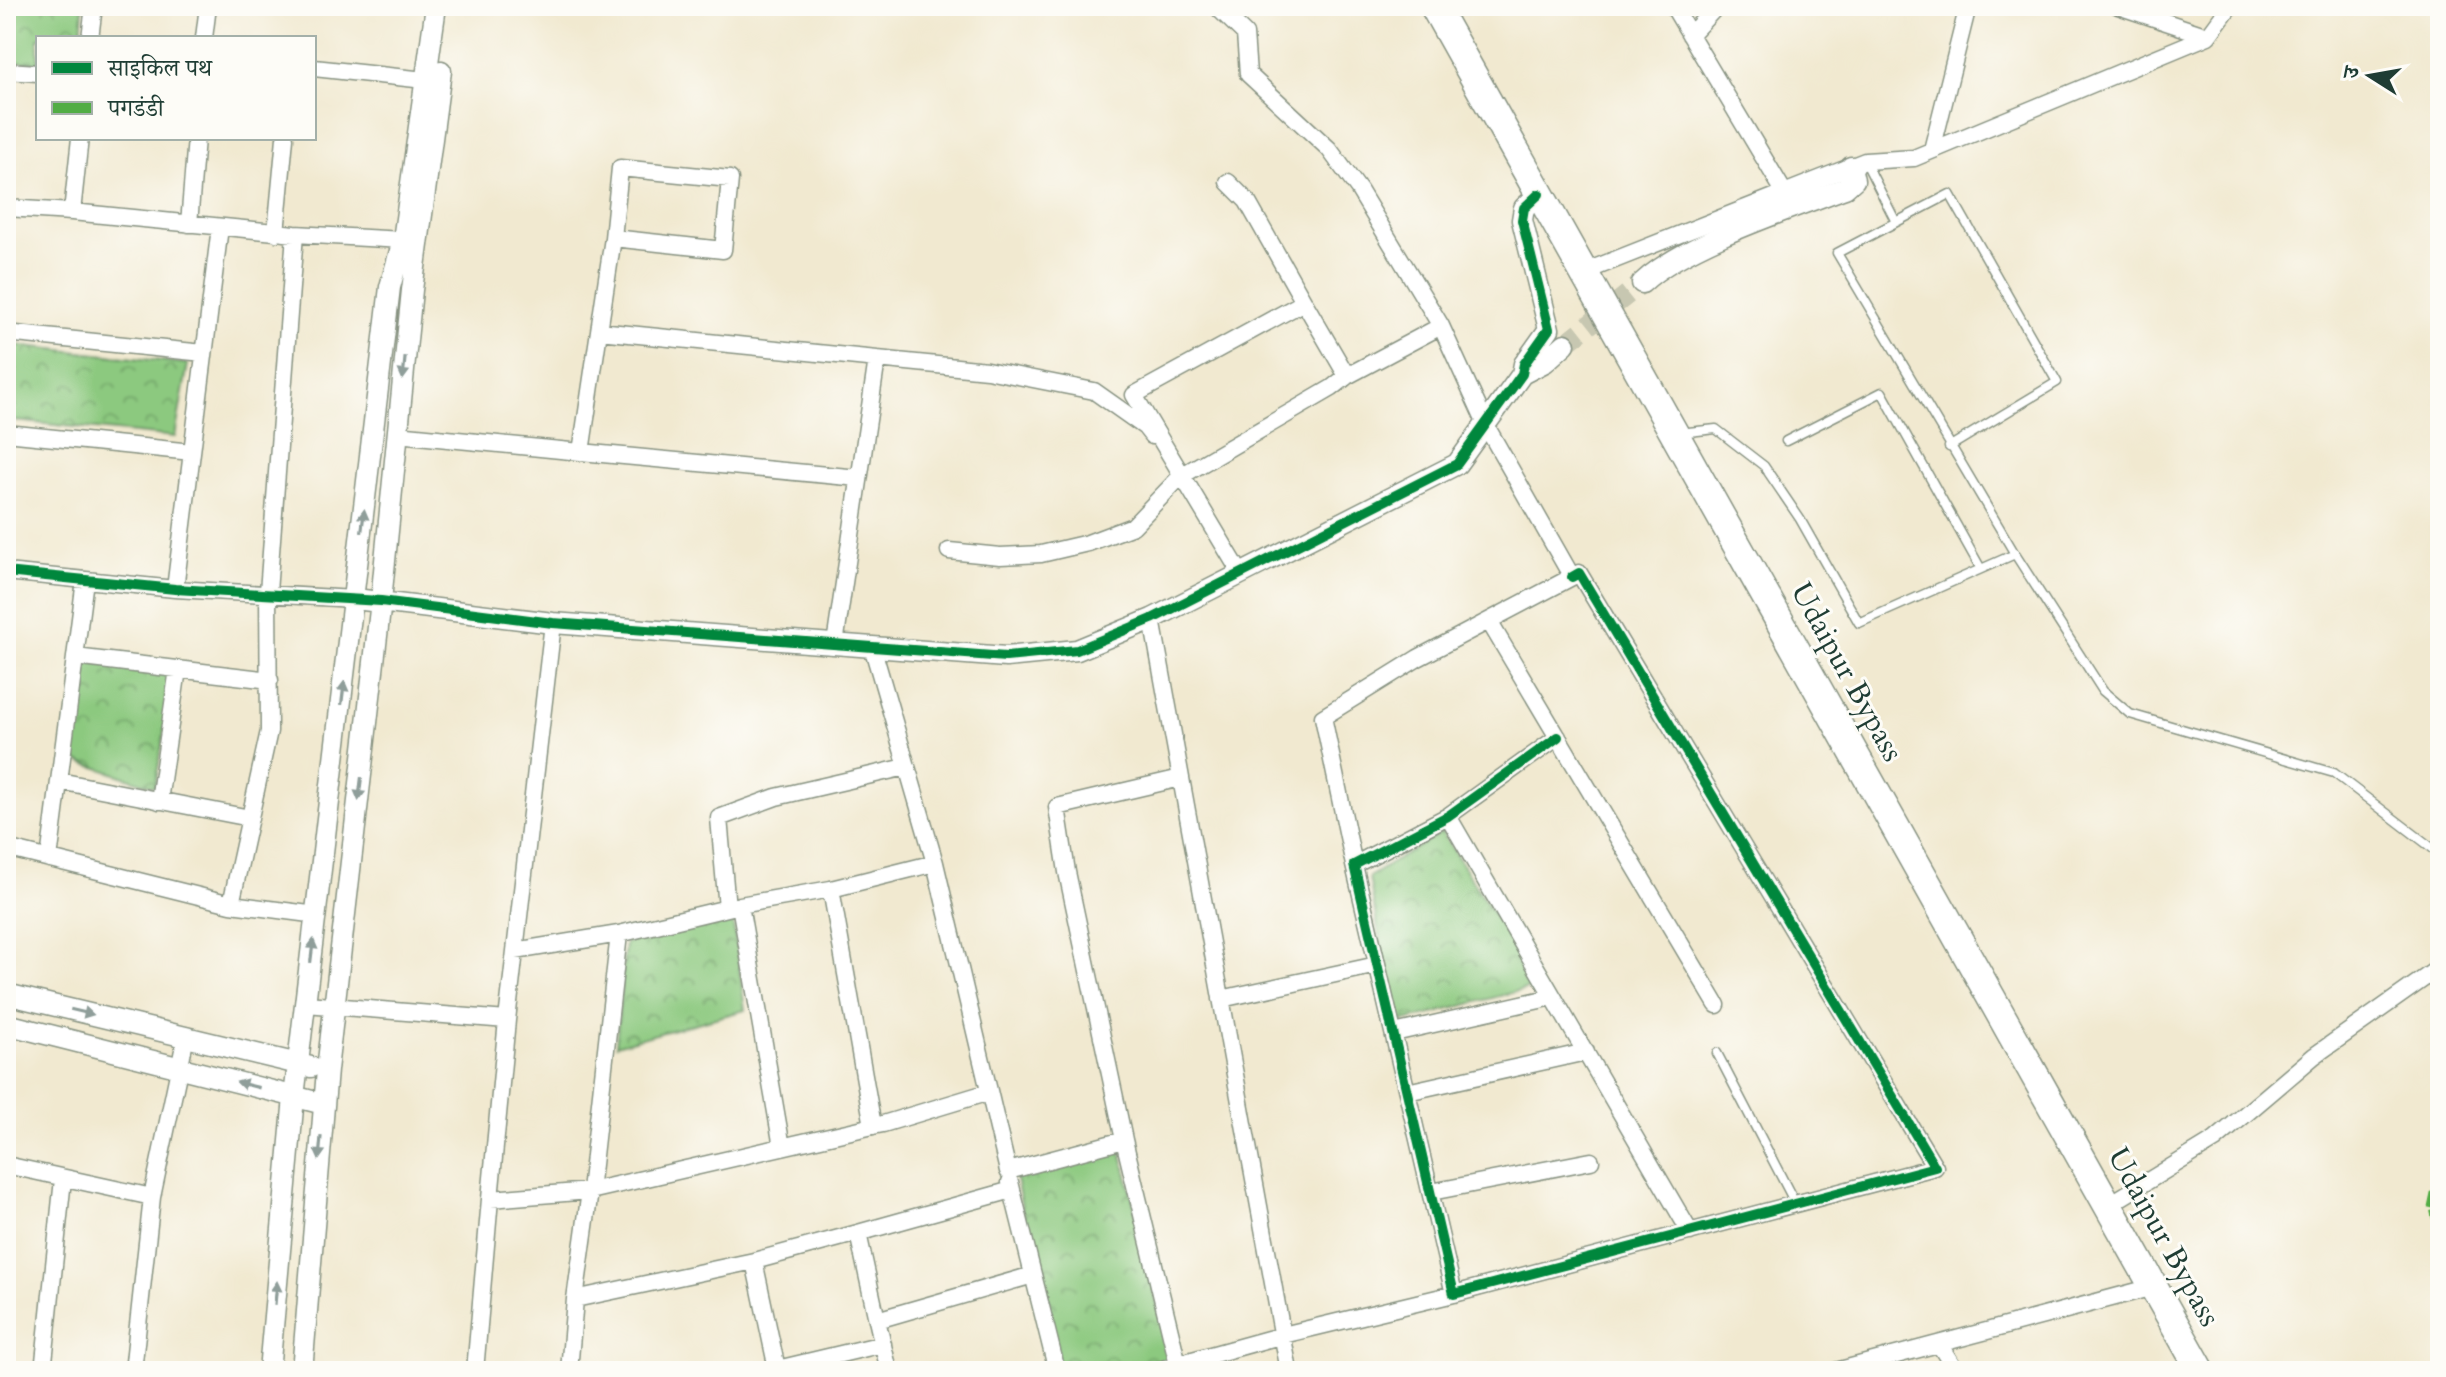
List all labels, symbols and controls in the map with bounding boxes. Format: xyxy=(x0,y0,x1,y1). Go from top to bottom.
legend xyxy=(36,36,316,140)
north arrow xyxy=(2330,36,2410,116)
text: साइकिल पथ xyxy=(107,52,213,85)
text: उ xyxy=(2335,62,2367,83)
text: पगडंडी xyxy=(107,92,165,125)
one-way arrow xyxy=(397,356,410,381)
one-way arrow xyxy=(357,509,370,534)
street label: Udaipur Bypass xyxy=(1781,575,1913,769)
one-way arrow xyxy=(337,680,350,705)
one-way arrow xyxy=(353,777,366,802)
one-way arrow xyxy=(306,938,319,963)
one-way arrow xyxy=(70,1006,95,1018)
one-way arrow xyxy=(235,1079,260,1091)
one-way arrow xyxy=(313,1136,326,1161)
street label: Udaipur Bypass xyxy=(2098,1140,2230,1334)
one-way arrow xyxy=(270,1280,283,1305)

